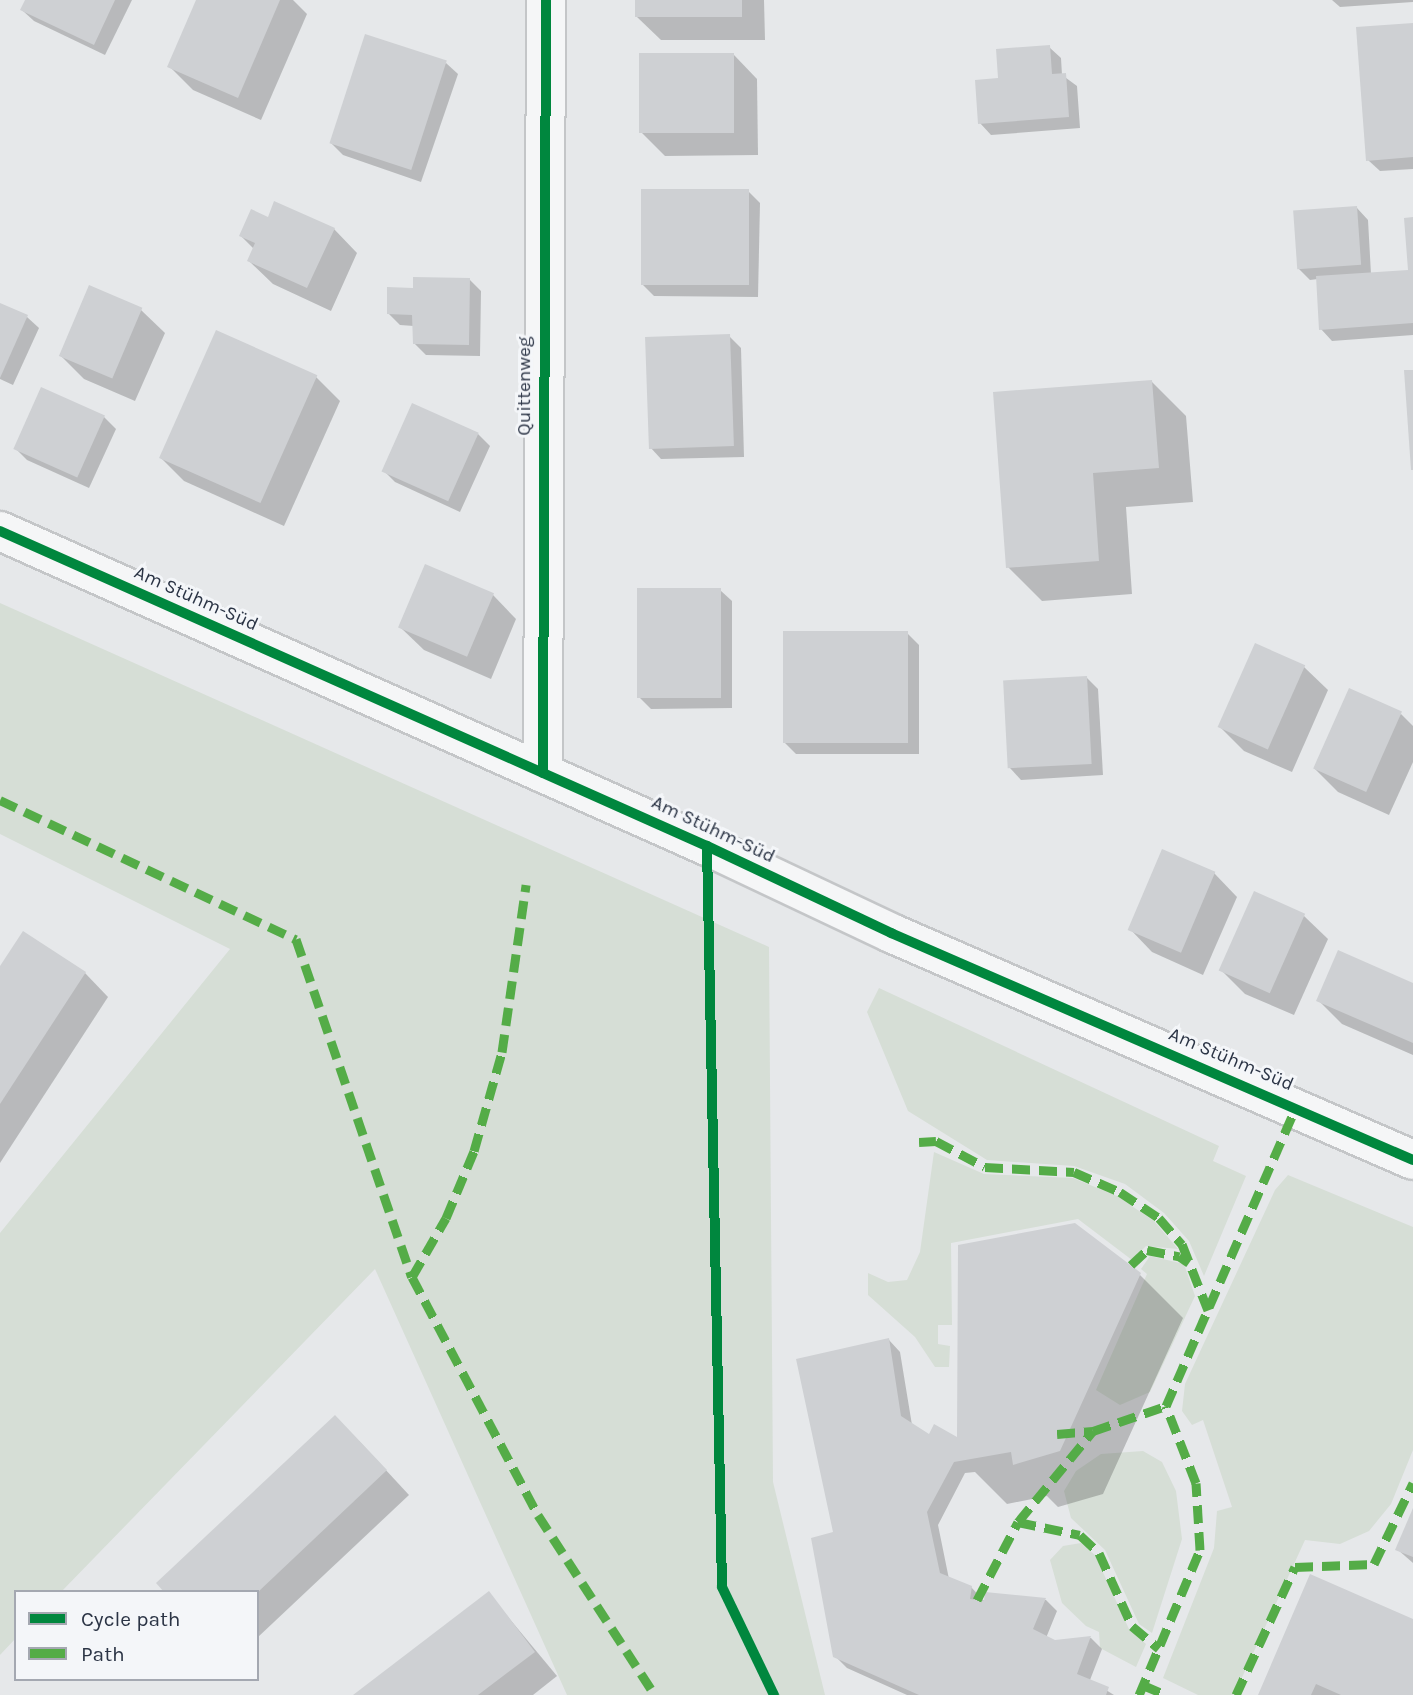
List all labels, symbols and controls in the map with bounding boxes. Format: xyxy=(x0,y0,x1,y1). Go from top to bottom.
street label: Quittenweg xyxy=(514,336,536,436)
street label: Am Stühm-Süd xyxy=(130,561,262,637)
street label: Am Stühm-Süd xyxy=(648,791,778,869)
street label: Am Stühm-Süd xyxy=(1165,1023,1297,1097)
legend xyxy=(14,1590,259,1681)
text: Cycle path xyxy=(81,1607,181,1631)
text: Path xyxy=(81,1642,125,1666)

